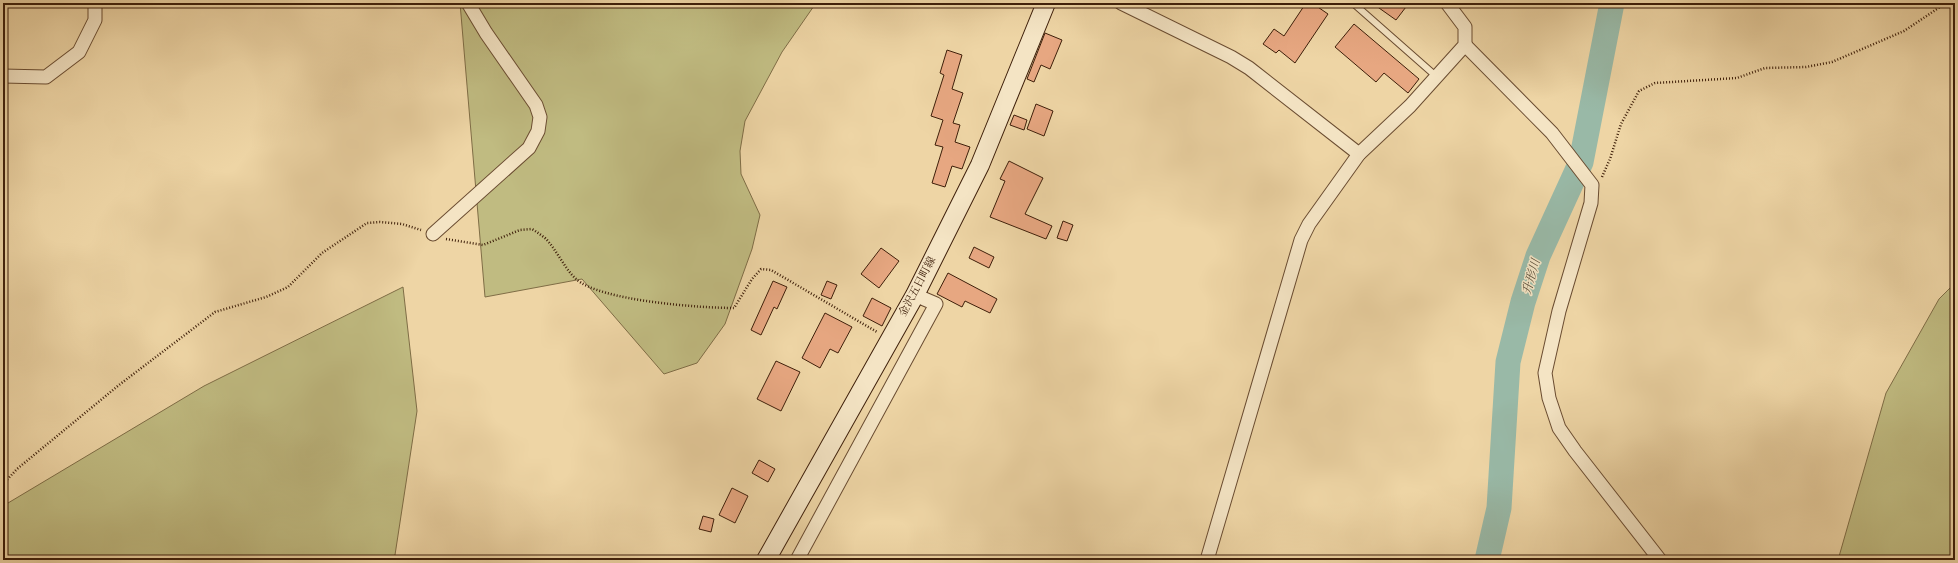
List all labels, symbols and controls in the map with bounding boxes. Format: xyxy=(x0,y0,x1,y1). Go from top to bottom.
street label: 金沢五日町線 xyxy=(896,254,940,320)
water label: 升形川 xyxy=(1519,256,1545,297)

